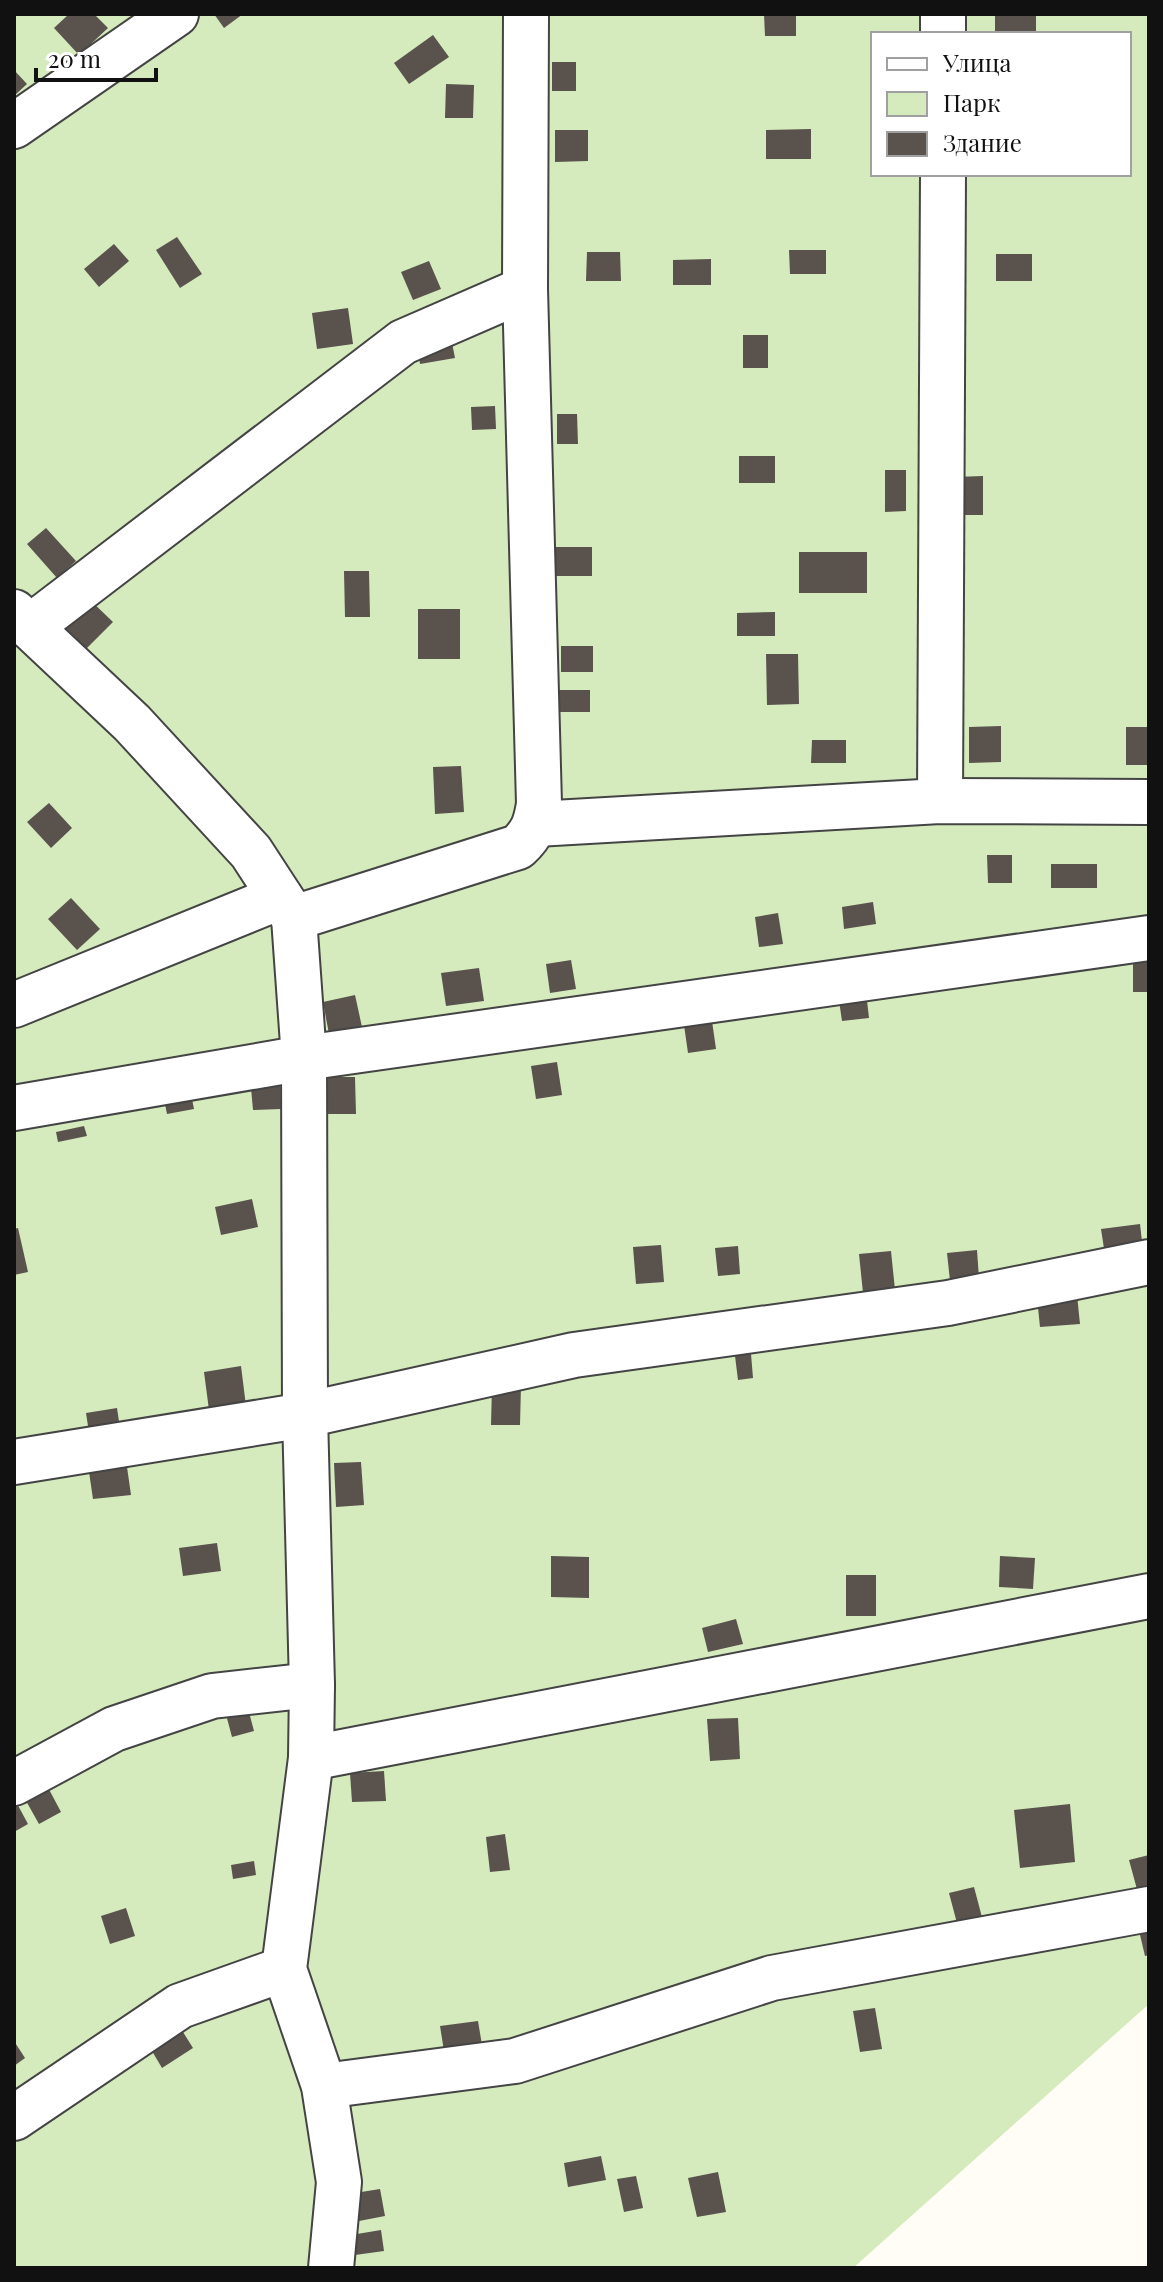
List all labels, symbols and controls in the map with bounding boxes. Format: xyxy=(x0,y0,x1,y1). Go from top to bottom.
scale bar xyxy=(36,32,156,82)
legend xyxy=(871,32,1131,176)
text: 20 m xyxy=(48,42,101,74)
text: Улица xyxy=(942,46,1012,78)
text: Парк xyxy=(943,86,1001,118)
text: Здание xyxy=(943,126,1022,158)

